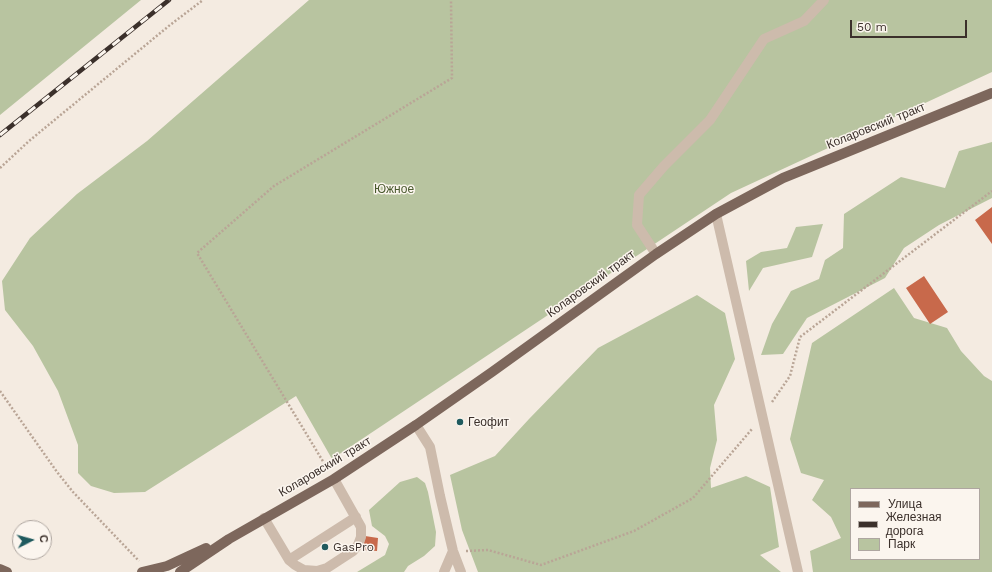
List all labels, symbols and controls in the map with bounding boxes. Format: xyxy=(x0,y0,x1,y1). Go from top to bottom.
scale bar xyxy=(852,12,969,38)
text: 50 m xyxy=(857,20,887,34)
street label: Коларовский тракт xyxy=(825,100,927,152)
park label: Южное xyxy=(374,182,414,196)
street label: Коларовский тракт xyxy=(544,247,638,321)
place label: Геофит xyxy=(468,415,509,429)
marker: Геофит xyxy=(455,417,465,427)
street label: Коларовский тракт xyxy=(276,434,374,500)
legend xyxy=(850,488,980,560)
text: Улица xyxy=(888,497,922,511)
text: Железная дорога xyxy=(886,510,942,538)
north arrow xyxy=(12,520,52,560)
text: С xyxy=(37,534,50,543)
text: Парк xyxy=(888,537,915,551)
place label: GasPro xyxy=(333,540,374,554)
marker: GasPro xyxy=(320,542,330,552)

